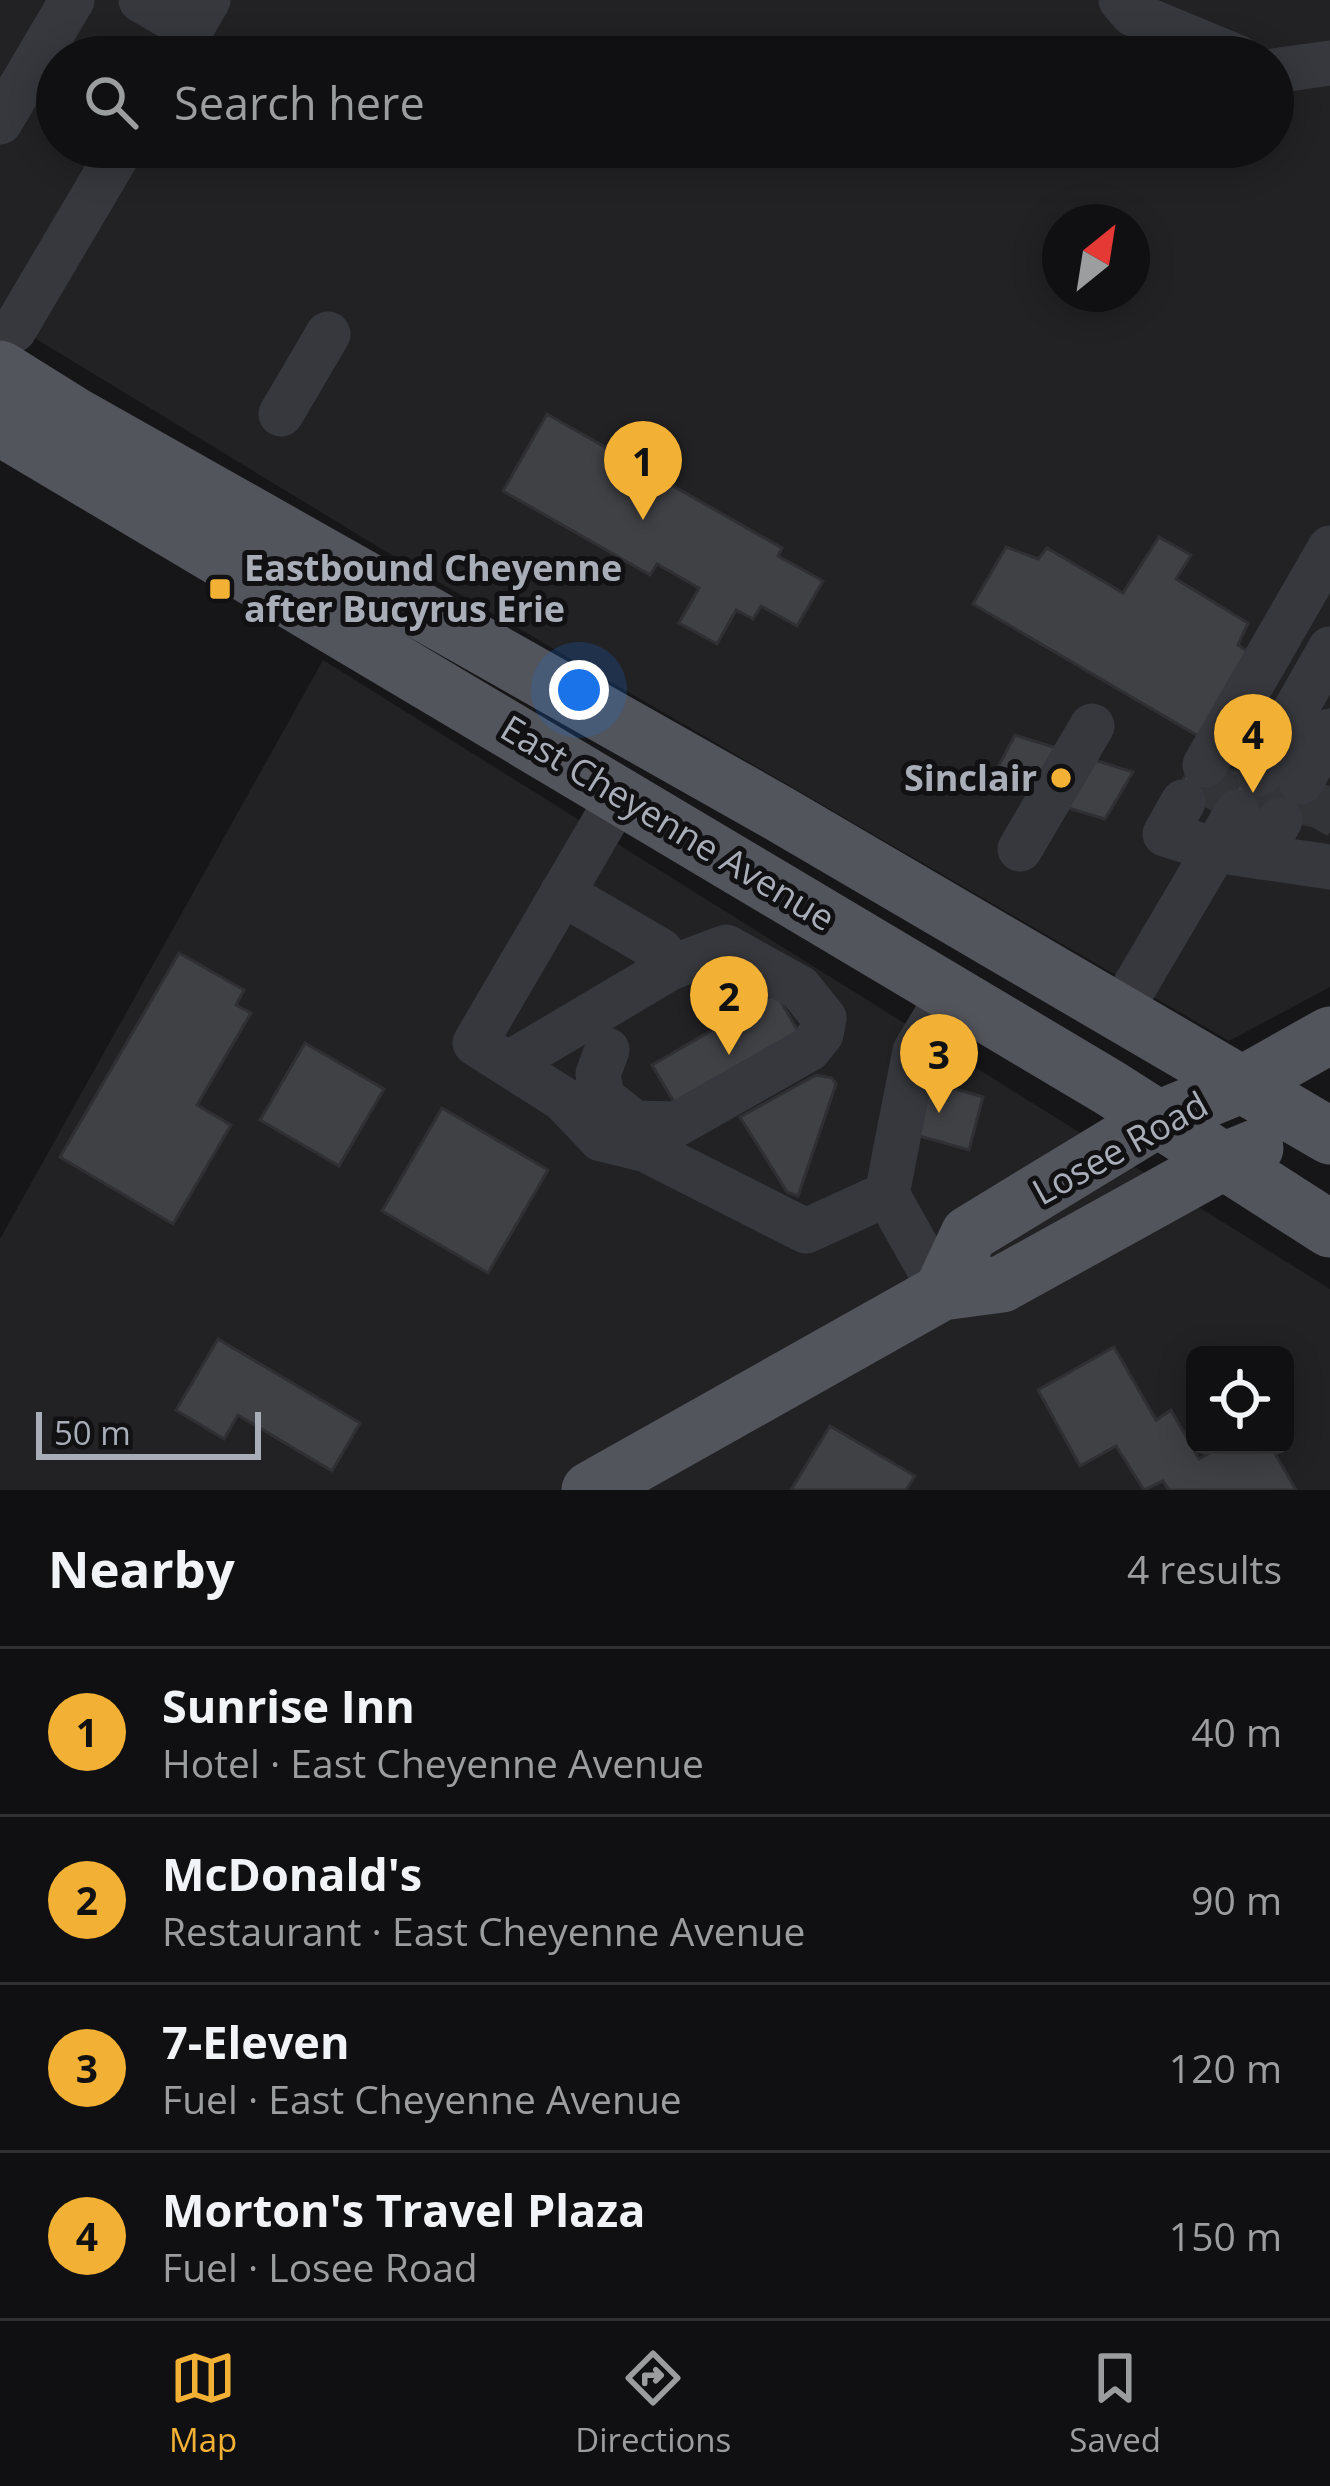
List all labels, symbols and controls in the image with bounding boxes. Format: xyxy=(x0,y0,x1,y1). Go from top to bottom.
search box xyxy=(36,36,1294,168)
icon: search xyxy=(78,69,144,135)
text: Search here xyxy=(174,72,425,133)
north arrow xyxy=(1042,204,1150,312)
pin: 1 xyxy=(604,421,682,520)
place label: Eastbound Cheyenne after Bucyrus Erie xyxy=(244,543,622,633)
marker: Eastbound Cheyenne after Bucyrus Erie xyxy=(207,576,233,602)
your location xyxy=(549,660,609,720)
pin: 4 xyxy=(1214,694,1292,793)
street label: East Cheyenne Avenue xyxy=(492,703,844,942)
place label: Sinclair xyxy=(904,753,1037,802)
marker: Sinclair xyxy=(1048,765,1074,791)
pin: 2 xyxy=(690,956,768,1055)
pin: 3 xyxy=(900,1014,978,1113)
street label: Losee Road xyxy=(1023,1079,1216,1216)
map controls xyxy=(1186,1346,1294,1454)
button: locate xyxy=(1186,1346,1294,1454)
scale bar xyxy=(36,1406,261,1459)
text: 50 m xyxy=(54,1410,131,1455)
text: Nearby xyxy=(48,1533,235,1603)
text: 4 results xyxy=(1127,1542,1282,1595)
text: Sunrise Inn xyxy=(162,1675,415,1736)
text: 1 xyxy=(76,1705,98,1758)
text: 40 m xyxy=(1191,1705,1282,1758)
text: Hotel · East Cheyenne Avenue xyxy=(162,1736,704,1789)
text: McDonald's xyxy=(162,1843,422,1904)
text: 2 xyxy=(76,1873,98,1926)
text: 90 m xyxy=(1191,1873,1282,1926)
text: Restaurant · East Cheyenne Avenue xyxy=(162,1904,805,1957)
text: 7-Eleven xyxy=(162,2011,350,2072)
text: 3 xyxy=(76,2041,98,2094)
text: 120 m xyxy=(1169,2041,1282,2094)
text: Fuel · East Cheyenne Avenue xyxy=(162,2072,682,2125)
text: Morton's Travel Plaza xyxy=(162,2179,645,2240)
text: 4 xyxy=(76,2209,98,2262)
text: 150 m xyxy=(1169,2209,1282,2262)
text: Fuel · Losee Road xyxy=(162,2240,478,2293)
tab: Map xyxy=(169,2345,237,2462)
tab: Directions xyxy=(575,2345,731,2462)
tab: Saved xyxy=(1069,2345,1161,2462)

